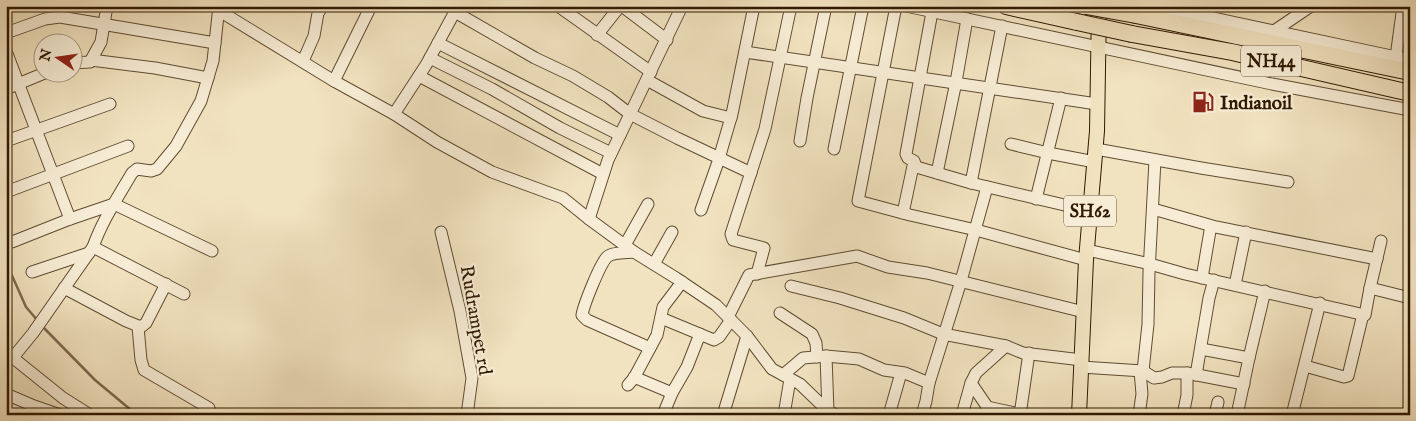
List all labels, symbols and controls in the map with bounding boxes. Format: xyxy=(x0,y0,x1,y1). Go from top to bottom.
north arrow xyxy=(32,32,82,82)
road number: NH44 xyxy=(1241,46,1301,76)
text: N xyxy=(36,47,56,64)
fuel station icon: Indianoil xyxy=(1190,89,1216,115)
place label: Indianoil xyxy=(1220,92,1293,116)
road number: SH62 xyxy=(1064,196,1116,227)
street label: Rudrampet rd xyxy=(454,264,497,378)

